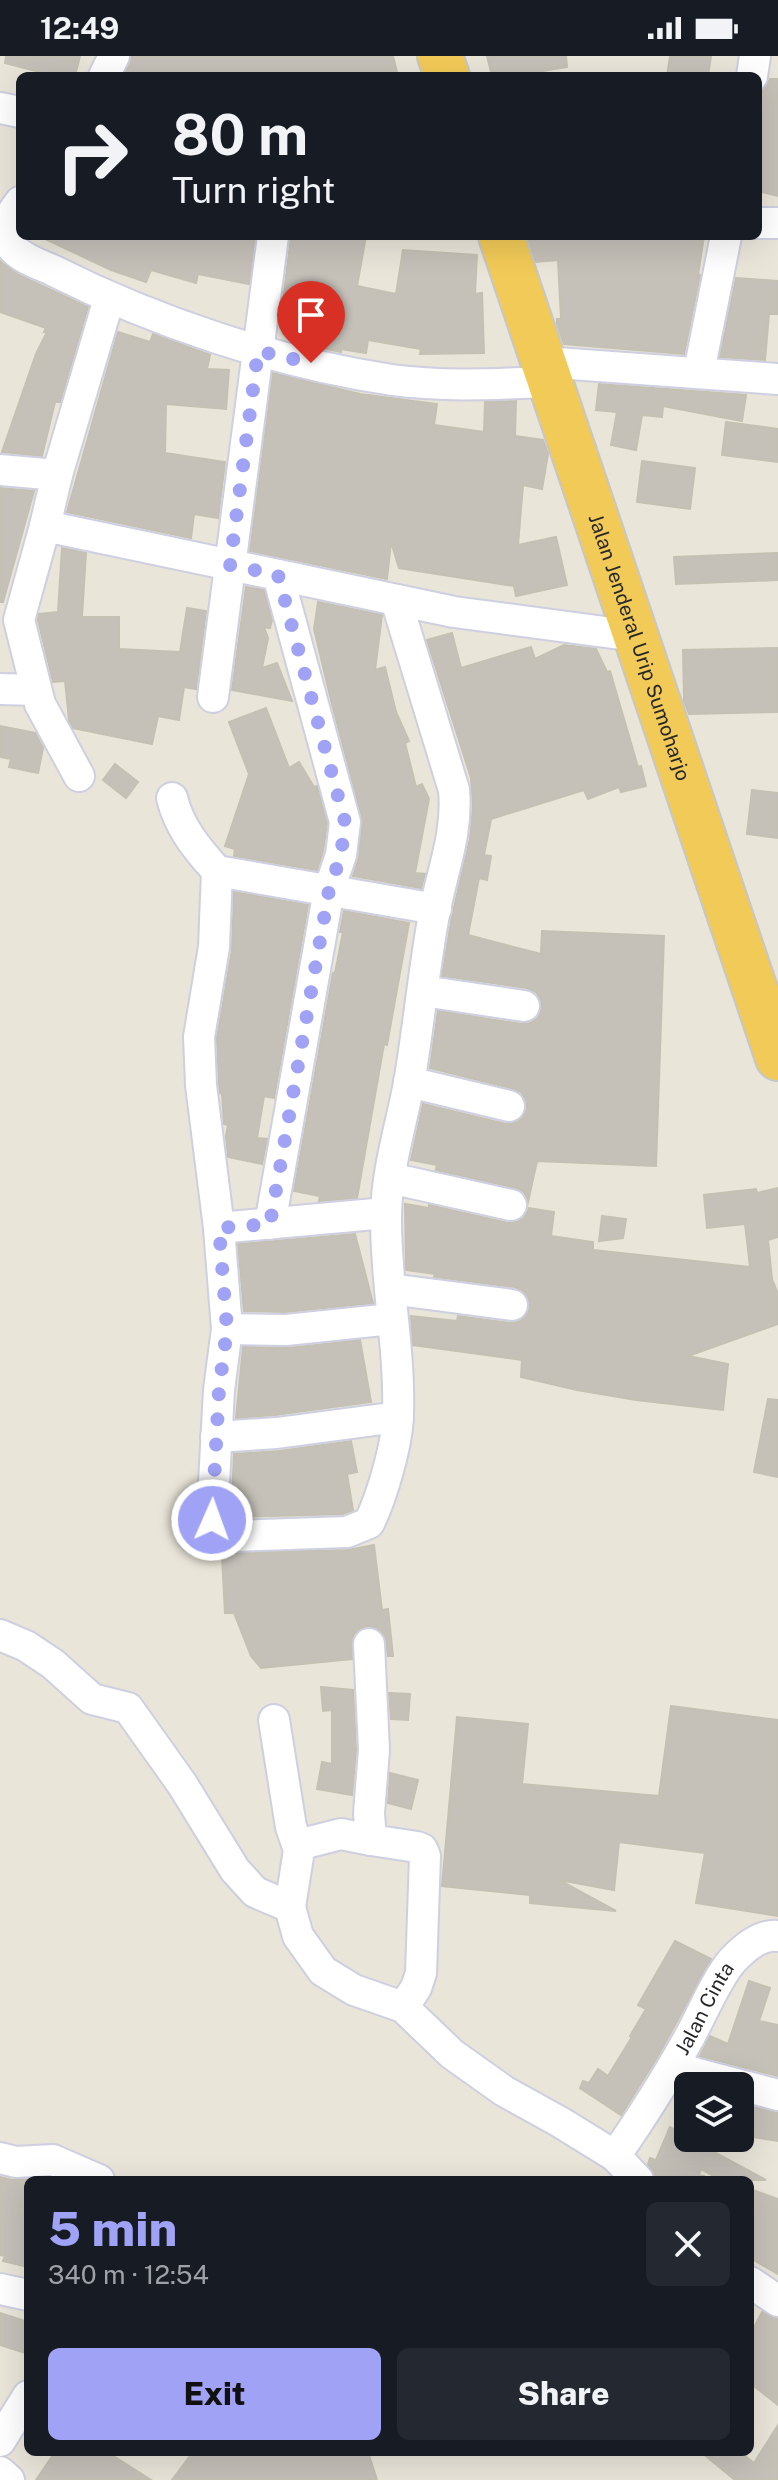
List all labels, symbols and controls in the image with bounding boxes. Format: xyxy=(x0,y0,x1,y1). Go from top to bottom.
text: 12:49 xyxy=(40,10,119,46)
text: 80 m xyxy=(172,102,308,168)
icon: right xyxy=(40,104,144,208)
text: Turn right xyxy=(172,169,335,211)
pin xyxy=(277,281,345,363)
icon: arrive xyxy=(289,293,333,337)
street label: Jalan Jenderal Urip Sumoharjo xyxy=(584,511,696,784)
position arrow xyxy=(170,1478,254,1562)
street label: Jalan Cinta xyxy=(670,1957,739,2059)
map controls xyxy=(674,2072,754,2152)
button: layers xyxy=(674,2072,754,2152)
text: 5 min xyxy=(48,2200,177,2257)
button: close xyxy=(646,2202,730,2286)
text: 340 m · 12:54 xyxy=(48,2259,209,2290)
button: Exit xyxy=(48,2348,381,2440)
button: Share xyxy=(397,2348,730,2440)

